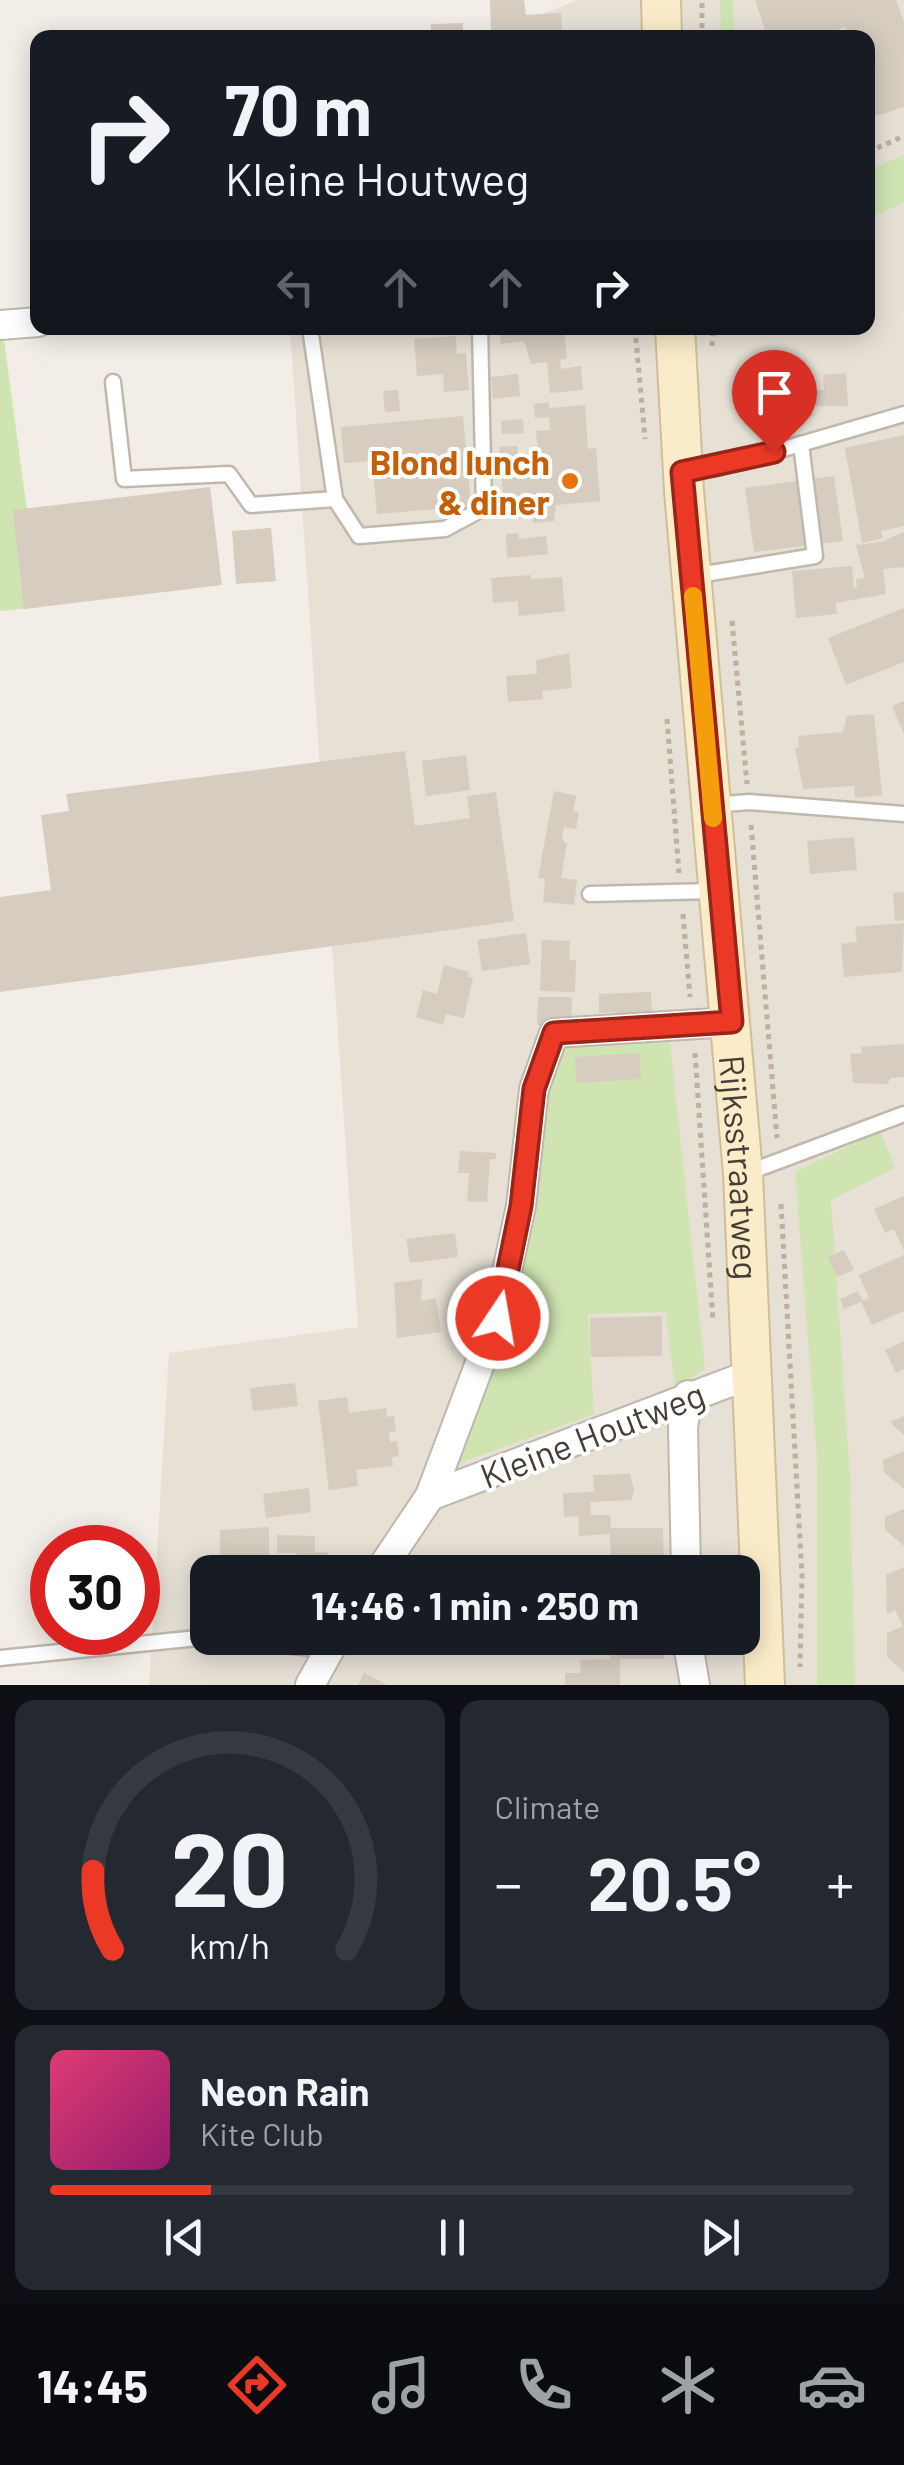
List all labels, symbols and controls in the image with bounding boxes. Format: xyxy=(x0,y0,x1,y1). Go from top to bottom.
text: 70 m xyxy=(225,66,372,150)
icon: right xyxy=(60,70,190,200)
text: Kleine Houtweg xyxy=(225,151,529,205)
icon: left xyxy=(268,260,323,315)
icon: ahead xyxy=(373,260,428,315)
icon: ahead xyxy=(478,260,533,315)
icon: right xyxy=(583,260,638,315)
pin xyxy=(732,350,817,453)
icon: arrive xyxy=(747,365,802,420)
place label: Blond lunch & diner xyxy=(370,440,551,522)
marker: Blond lunch & diner xyxy=(559,470,581,492)
street label: Rijksstraatweg xyxy=(712,1053,769,1281)
position arrow xyxy=(446,1266,550,1370)
street label: Kleine Houtweg xyxy=(474,1372,710,1496)
speed limit sign: 30 xyxy=(30,1525,160,1655)
text: 14:46 · 1 min · 250 m xyxy=(311,1582,639,1628)
text: Climate xyxy=(495,1787,600,1825)
text: 20 xyxy=(171,1803,289,1928)
text: 20.5° xyxy=(587,1836,761,1926)
text: − xyxy=(495,1849,522,1915)
text: + xyxy=(826,1849,854,1915)
text: km/h xyxy=(189,1923,270,1966)
text: Neon Rain xyxy=(200,2068,369,2114)
text: Kite Club xyxy=(200,2114,324,2152)
icon: previous xyxy=(157,2210,212,2265)
icon: pause xyxy=(425,2210,480,2265)
icon: next xyxy=(693,2210,748,2265)
icon: directions xyxy=(222,2350,292,2420)
icon: music xyxy=(366,2350,436,2420)
icon: phone xyxy=(509,2350,579,2420)
icon: climate xyxy=(653,2350,723,2420)
icon: car xyxy=(797,2350,867,2420)
text: 14:45 xyxy=(37,2358,148,2412)

